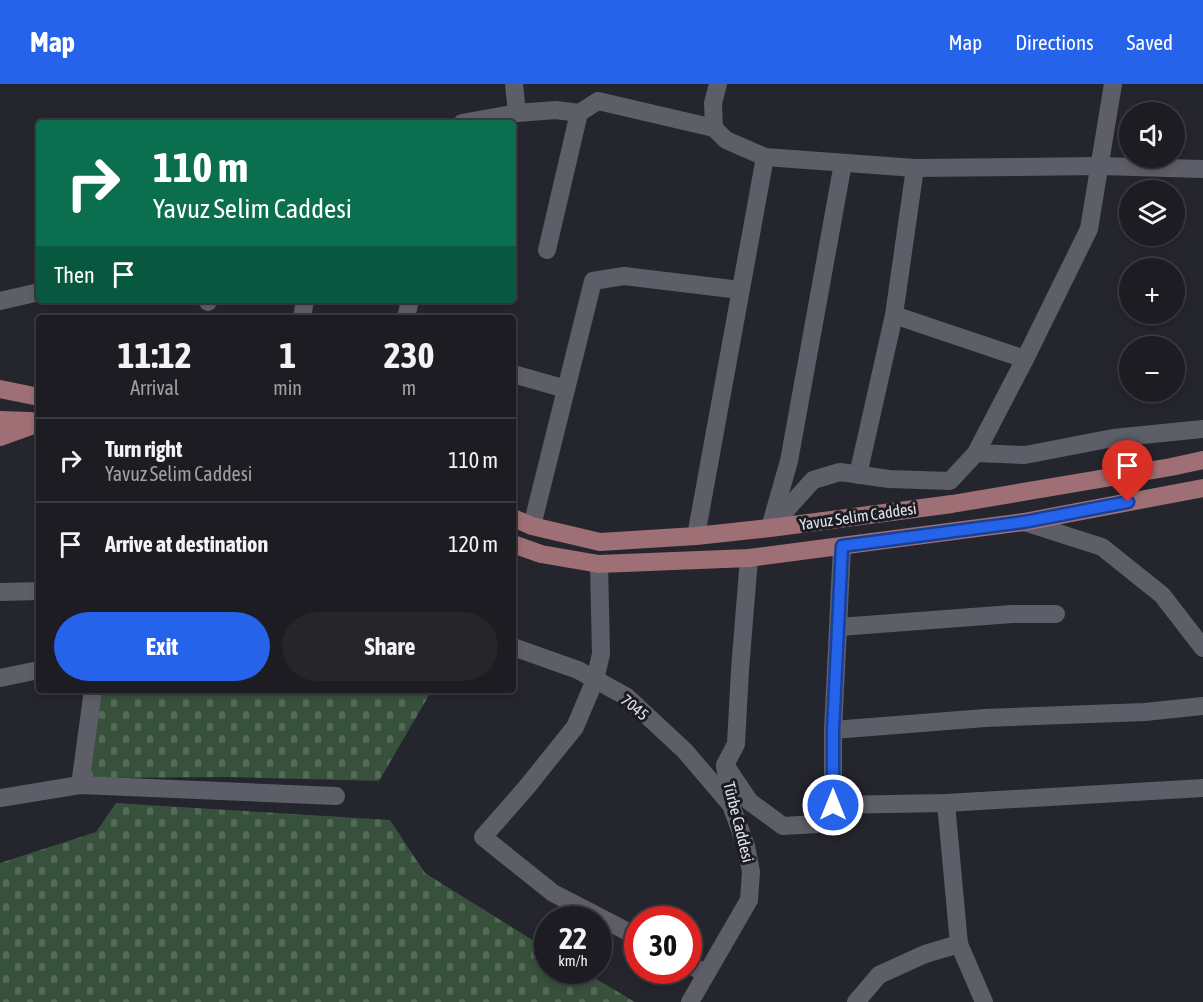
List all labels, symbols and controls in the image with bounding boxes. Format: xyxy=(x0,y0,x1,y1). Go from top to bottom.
text: Map xyxy=(30,26,75,58)
text: Map xyxy=(948,30,982,54)
text: Directions xyxy=(1015,30,1094,54)
text: Saved xyxy=(1127,30,1173,54)
map controls xyxy=(1119,102,1185,402)
button: sound xyxy=(1119,102,1185,168)
text: 110 m xyxy=(153,143,248,191)
icon: right xyxy=(54,144,132,222)
button: layers xyxy=(1119,180,1185,246)
text: Yavuz Selim Caddesi xyxy=(153,193,352,224)
icon: arrive xyxy=(107,258,140,291)
button: + xyxy=(1119,258,1185,324)
text: Then xyxy=(54,262,95,288)
text: 11:12 xyxy=(118,334,192,376)
text: 1 xyxy=(279,334,296,376)
text: 230 xyxy=(384,334,434,376)
button: − xyxy=(1119,336,1185,402)
text: Arrival xyxy=(130,376,179,399)
text: min xyxy=(273,376,302,399)
text: m xyxy=(402,376,416,399)
text: Turn right xyxy=(105,436,182,462)
pin xyxy=(1102,440,1153,502)
icon: right xyxy=(54,444,87,477)
text: 110 m xyxy=(448,447,498,473)
icon: arrive xyxy=(1111,449,1144,482)
text: Yavuz Selim Caddesi xyxy=(105,462,252,485)
street label: Yavuz Selim Caddesi xyxy=(798,499,918,533)
icon: arrive xyxy=(54,528,87,561)
text: Arrive at destination xyxy=(105,531,268,557)
text: 120 m xyxy=(448,531,498,557)
button: Exit xyxy=(54,612,270,681)
button: Share xyxy=(282,612,498,681)
street label: 7045 xyxy=(618,690,652,724)
position arrow xyxy=(801,773,865,837)
street label: Türbe Caddesi xyxy=(720,780,758,864)
speed limit sign: 30 xyxy=(624,906,702,984)
text: 22 xyxy=(559,921,587,955)
text: km/h xyxy=(558,952,588,969)

